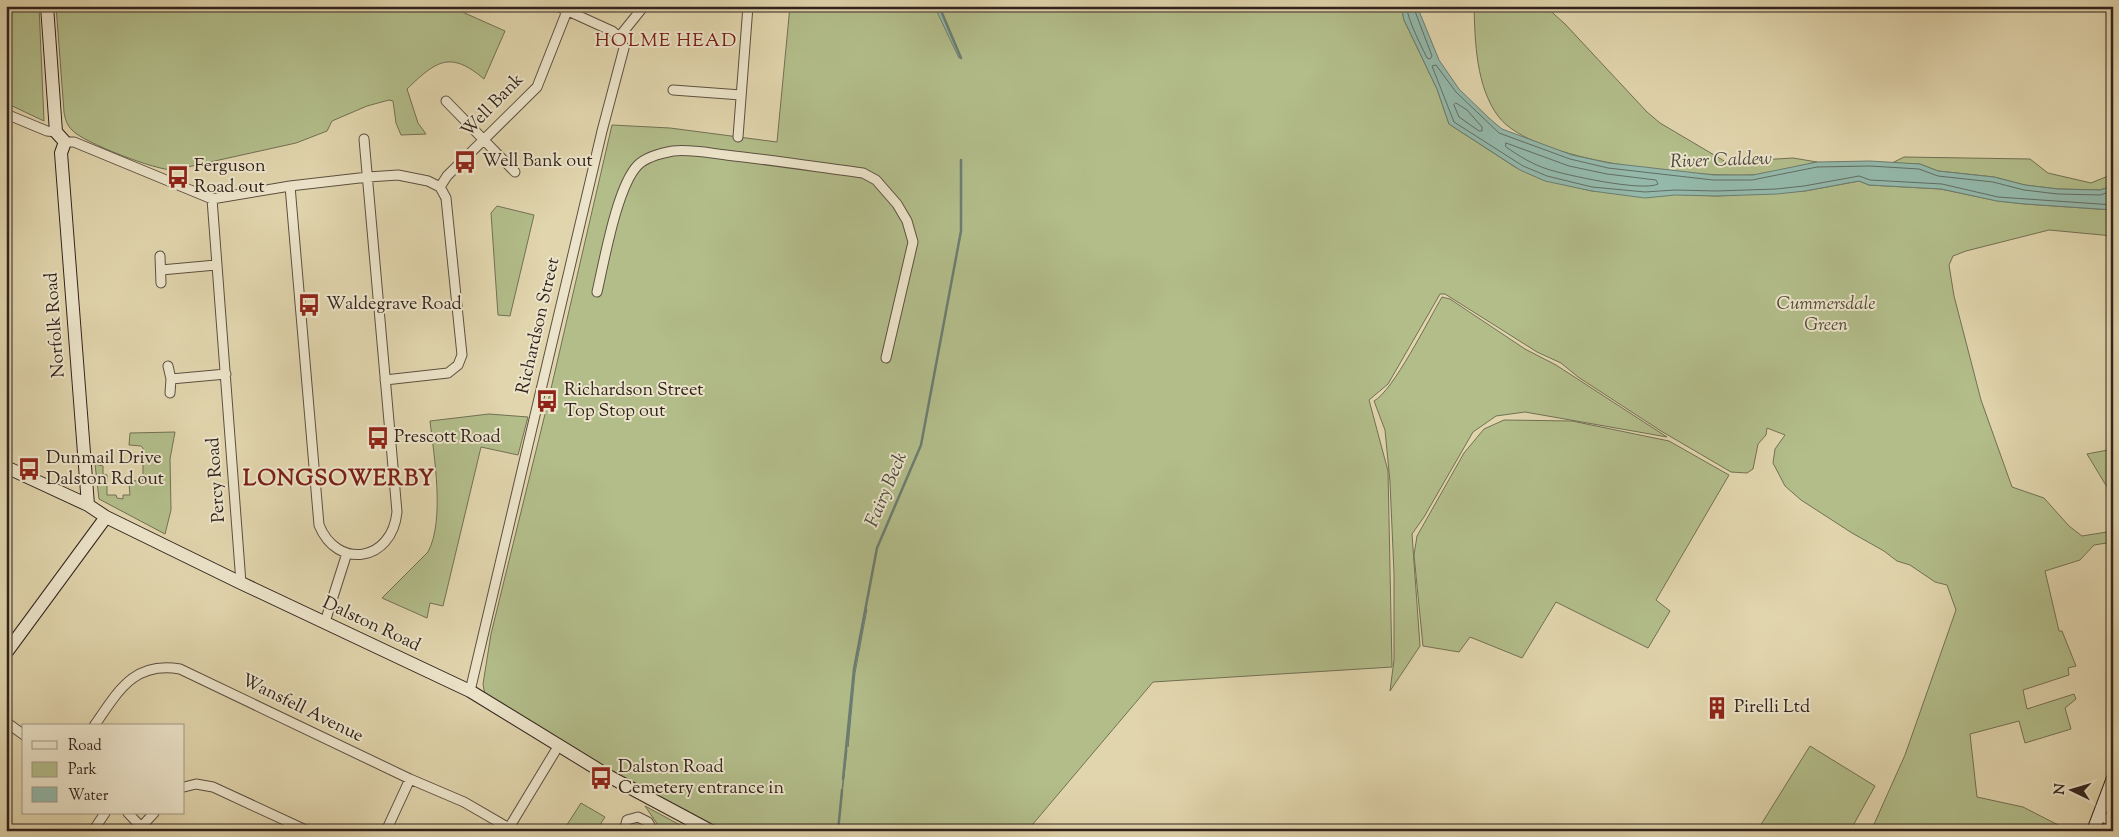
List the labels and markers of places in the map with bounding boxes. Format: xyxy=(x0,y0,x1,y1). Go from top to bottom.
bus stop icon: Well Bank out xyxy=(452,149,478,175)
place label: Well Bank out xyxy=(482,149,593,175)
place label: Ferguson Road out xyxy=(194,154,266,201)
bus stop icon: Ferguson Road out xyxy=(165,164,191,190)
bus stop icon: Waldegrave Road xyxy=(296,292,322,318)
place label: Waldegrave Road xyxy=(326,292,462,318)
place label: Richardson Street Top Stop out xyxy=(564,378,703,425)
bus stop icon: Richardson Street Top Stop out xyxy=(534,388,560,414)
bus stop icon: Prescott Road xyxy=(365,425,391,451)
place label: Prescott Road xyxy=(394,425,501,451)
place label: Dunmail Drive Dalston Rd out xyxy=(46,446,164,493)
bus stop icon: Dunmail Drive Dalston Rd out xyxy=(16,456,42,482)
building icon: Pirelli Ltd xyxy=(1704,695,1730,721)
place label: Pirelli Ltd xyxy=(1734,695,1810,721)
place label: Dalston Road Cemetery entrance in xyxy=(618,755,784,802)
bus stop icon: Dalston Road Cemetery entrance in xyxy=(588,765,614,791)

